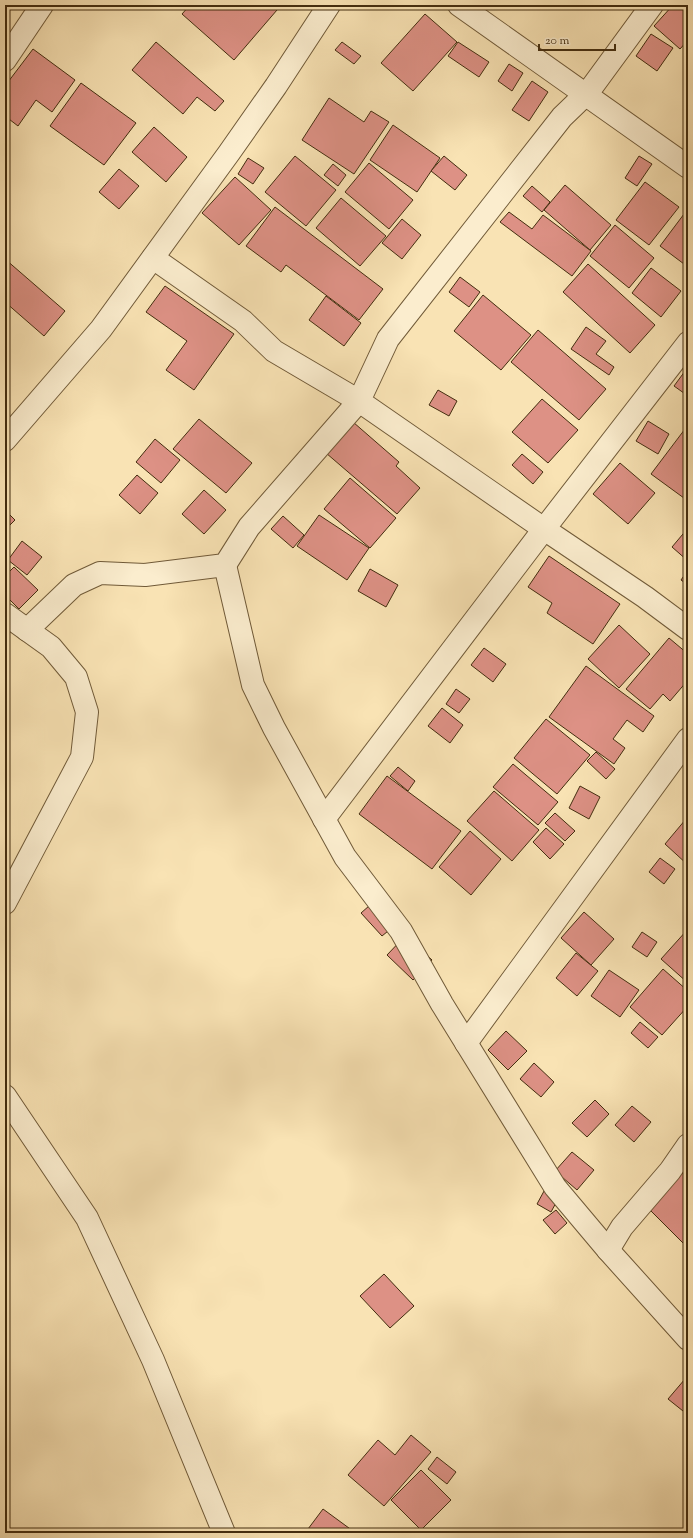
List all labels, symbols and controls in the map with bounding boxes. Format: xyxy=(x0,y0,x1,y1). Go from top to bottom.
scale bar xyxy=(539,26,615,52)
text: 20 m xyxy=(545,32,570,50)

